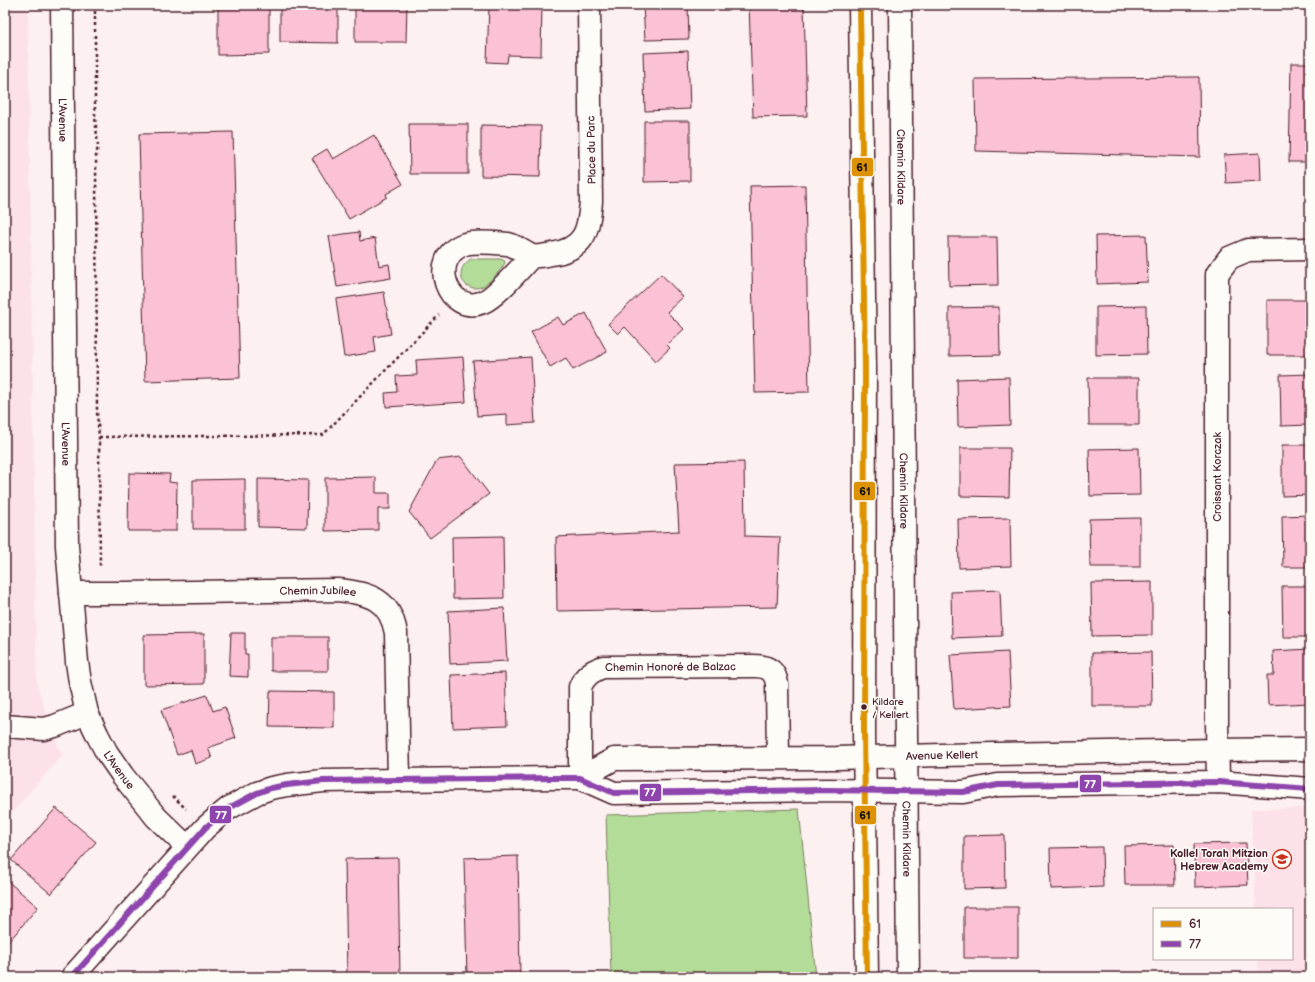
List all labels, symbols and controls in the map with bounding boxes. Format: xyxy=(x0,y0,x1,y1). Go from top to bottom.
street label: L'Avenue xyxy=(56,98,69,143)
street label: Place du Parc xyxy=(584,115,599,184)
street label: Chemin Kildare xyxy=(894,129,908,206)
line badge: 61 xyxy=(851,157,874,177)
text: 61 xyxy=(856,161,868,174)
street label: L'Avenue xyxy=(59,422,72,467)
street label: Croissant Korczak xyxy=(1211,432,1224,522)
street label: Chemin Kildare xyxy=(897,453,910,530)
line badge: 61 xyxy=(853,481,876,501)
text: 61 xyxy=(859,485,871,498)
street label: Chemin Jubilee xyxy=(279,584,358,599)
street label: Chemin Honoré de Balzac xyxy=(605,660,736,674)
place label: Kildare / Kellert xyxy=(872,696,909,721)
marker: Kildare / Kellert xyxy=(859,702,869,712)
street label: Avenue Kellert xyxy=(906,748,979,763)
street label: L'Avenue xyxy=(101,749,137,792)
line badge: 77 xyxy=(1079,774,1102,793)
text: 77 xyxy=(1084,778,1096,791)
line badge: 77 xyxy=(639,783,662,802)
text: 77 xyxy=(644,786,656,799)
street label: Chemin Kildare xyxy=(900,801,913,878)
line badge: 77 xyxy=(209,805,232,824)
line badge: 61 xyxy=(854,805,877,825)
text: 77 xyxy=(215,809,227,822)
text: 61 xyxy=(859,809,871,822)
place label: Kollel Torah Mitzion Hebrew Academy xyxy=(1170,847,1268,873)
school or university icon: Kollel Torah Mitzion Hebrew Academy xyxy=(1271,848,1293,870)
legend xyxy=(1153,908,1293,960)
text: 61 xyxy=(1189,917,1201,932)
text: 77 xyxy=(1189,937,1201,952)

